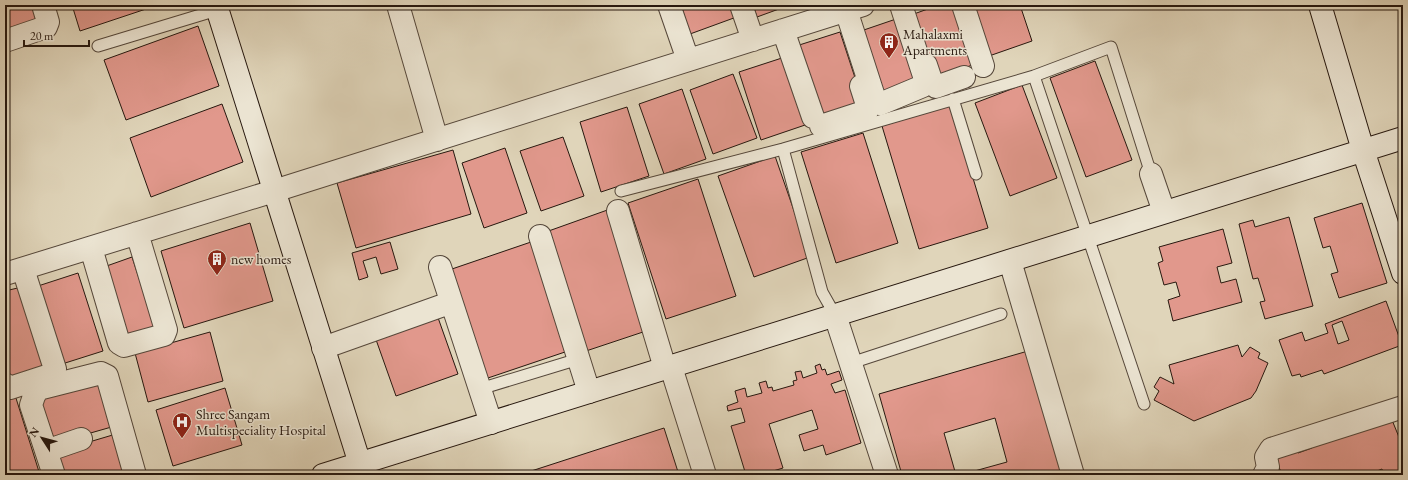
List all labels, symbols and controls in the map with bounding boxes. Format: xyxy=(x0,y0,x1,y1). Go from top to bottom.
scale bar xyxy=(24,22,89,48)
place label: Mahalaxmi Apartments xyxy=(902,25,967,59)
text: 20 m xyxy=(30,28,54,44)
building icon: Mahalaxmi Apartments xyxy=(878,31,900,59)
building icon: new homes xyxy=(206,248,228,276)
place label: new homes xyxy=(231,250,292,268)
place label: Shree Sangam Multispeciality Hospital xyxy=(196,405,327,439)
hospital icon: Shree Sangam Multispeciality Hospital xyxy=(171,411,193,439)
north arrow xyxy=(22,418,62,458)
text: N xyxy=(26,424,42,440)

